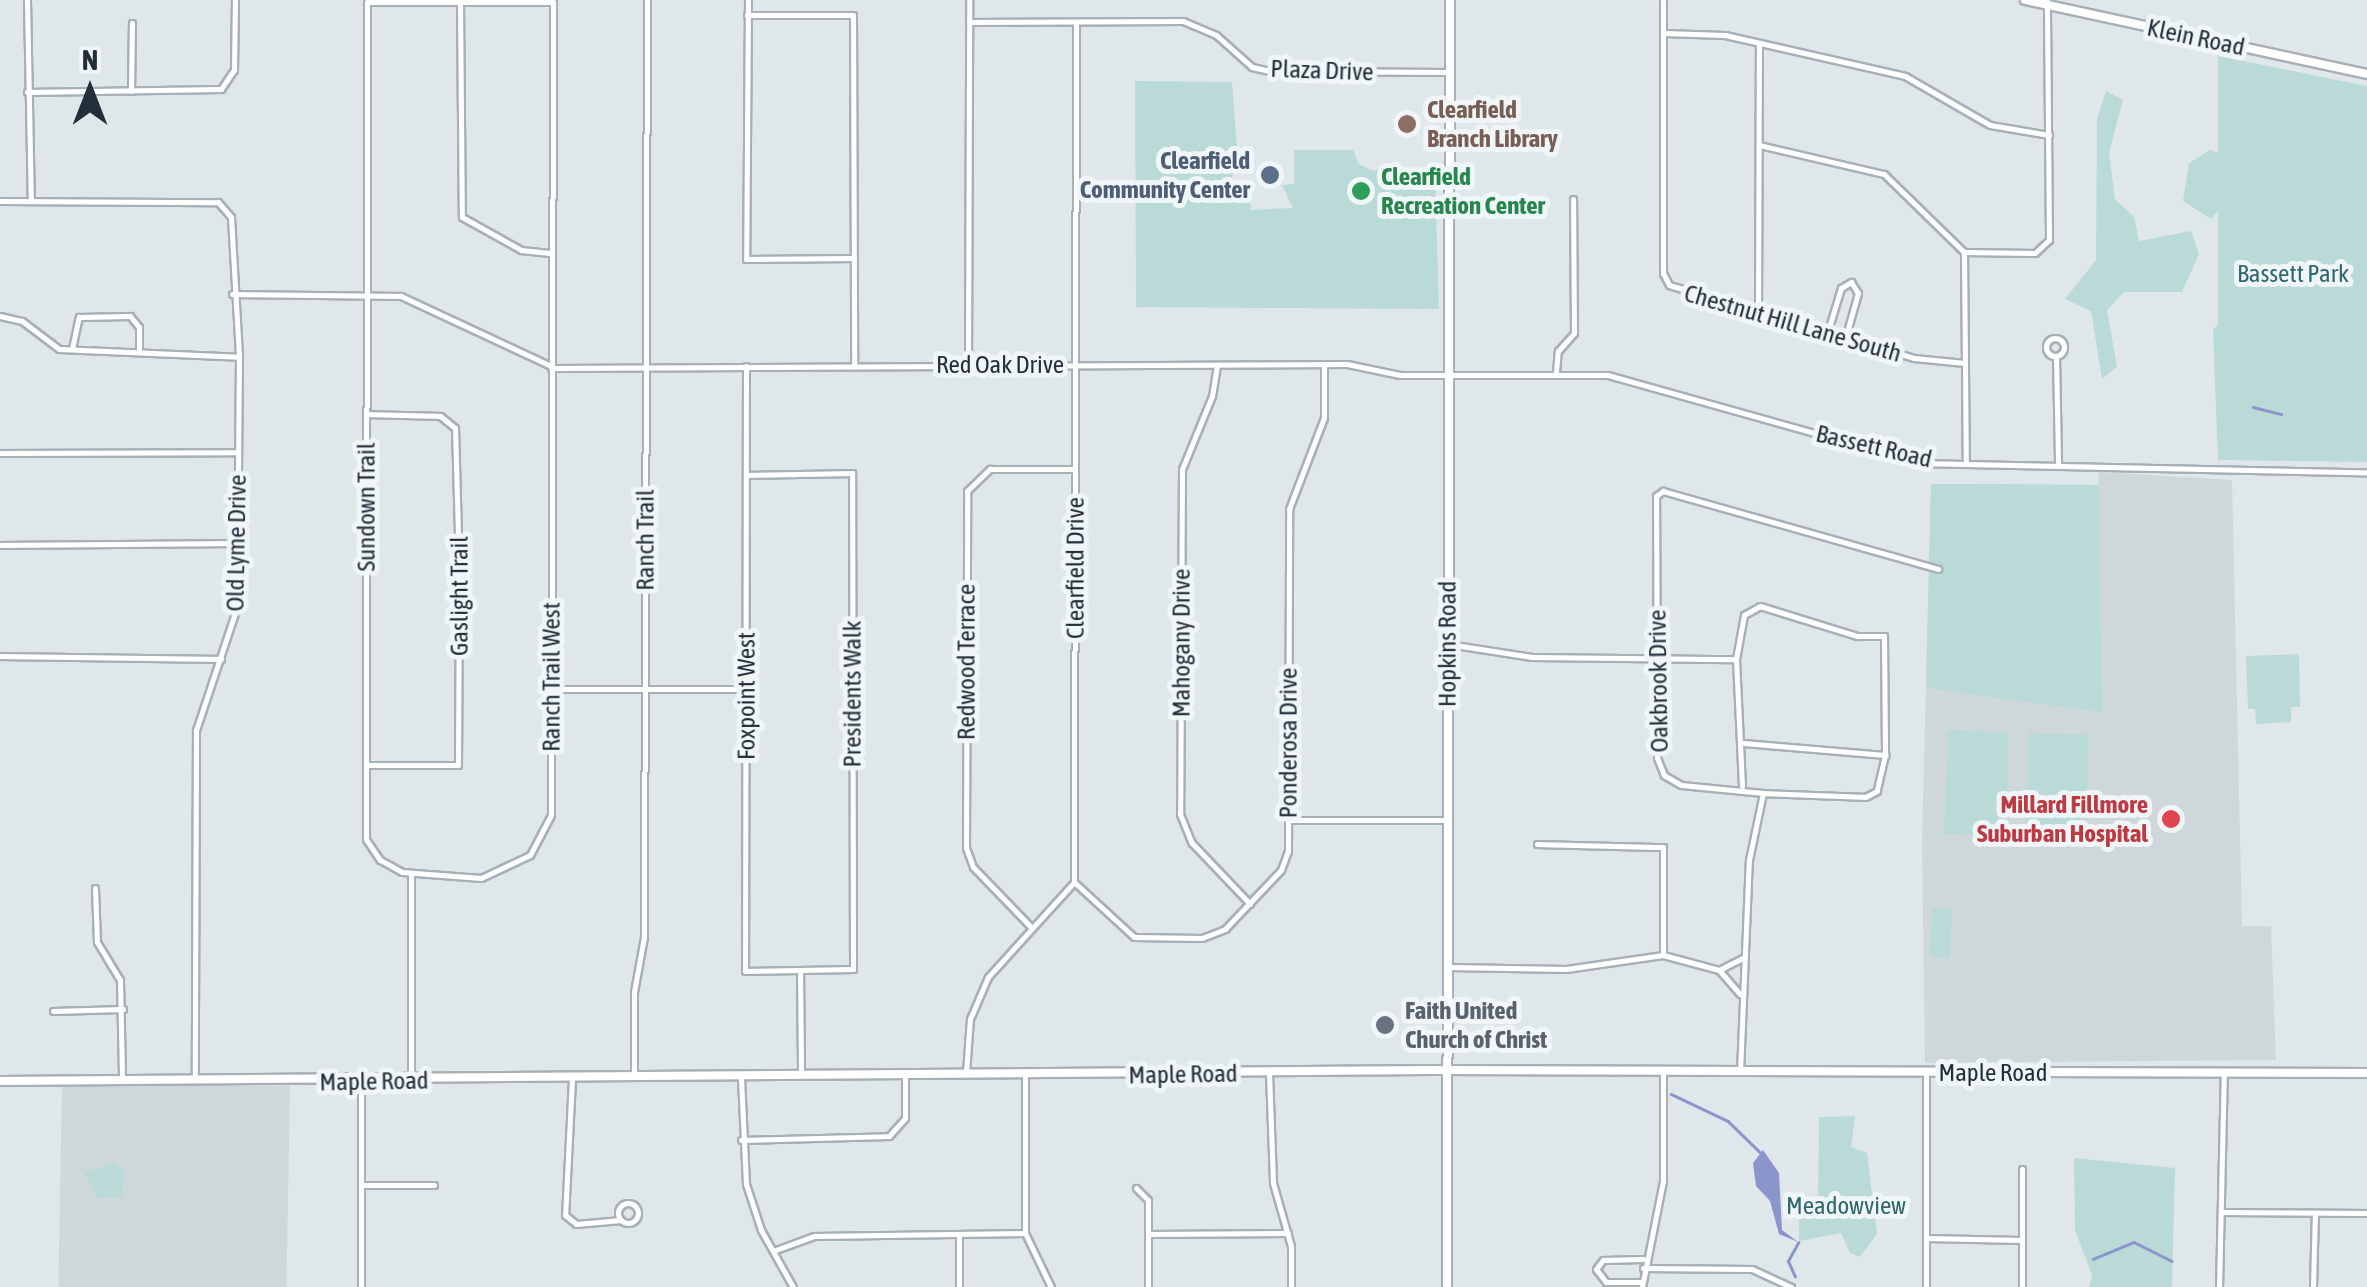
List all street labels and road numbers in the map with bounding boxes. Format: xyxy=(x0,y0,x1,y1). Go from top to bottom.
street label: Klein Road xyxy=(2144,12,2248,62)
street label: Plaza Drive xyxy=(1270,53,1374,87)
street label: Chestnut Hill Lane South xyxy=(1681,278,1905,368)
street label: Red Oak Drive xyxy=(936,349,1064,379)
street label: Bassett Road xyxy=(1813,418,1935,474)
street label: Sundown Trail xyxy=(351,443,381,571)
street label: Old Lyme Drive xyxy=(220,474,252,612)
street label: Ranch Trail xyxy=(630,489,660,591)
street label: Clearfield Drive xyxy=(1060,497,1090,639)
street label: Gaslight Trail xyxy=(444,536,474,656)
street label: Mahogany Drive xyxy=(1166,569,1196,717)
street label: Hopkins Road xyxy=(1432,581,1462,707)
street label: Redwood Terrace xyxy=(951,584,981,740)
street label: Ranch Trail West xyxy=(536,602,566,752)
street label: Oakbrook Drive xyxy=(1642,609,1674,753)
street label: Presidents Walk xyxy=(837,621,867,767)
street label: Foxpoint West xyxy=(731,632,761,760)
street label: Ponderosa Drive xyxy=(1273,668,1303,818)
street label: Maple Road xyxy=(1938,1057,2048,1087)
street label: Maple Road xyxy=(1128,1058,1238,1090)
street label: Maple Road xyxy=(319,1065,429,1097)

